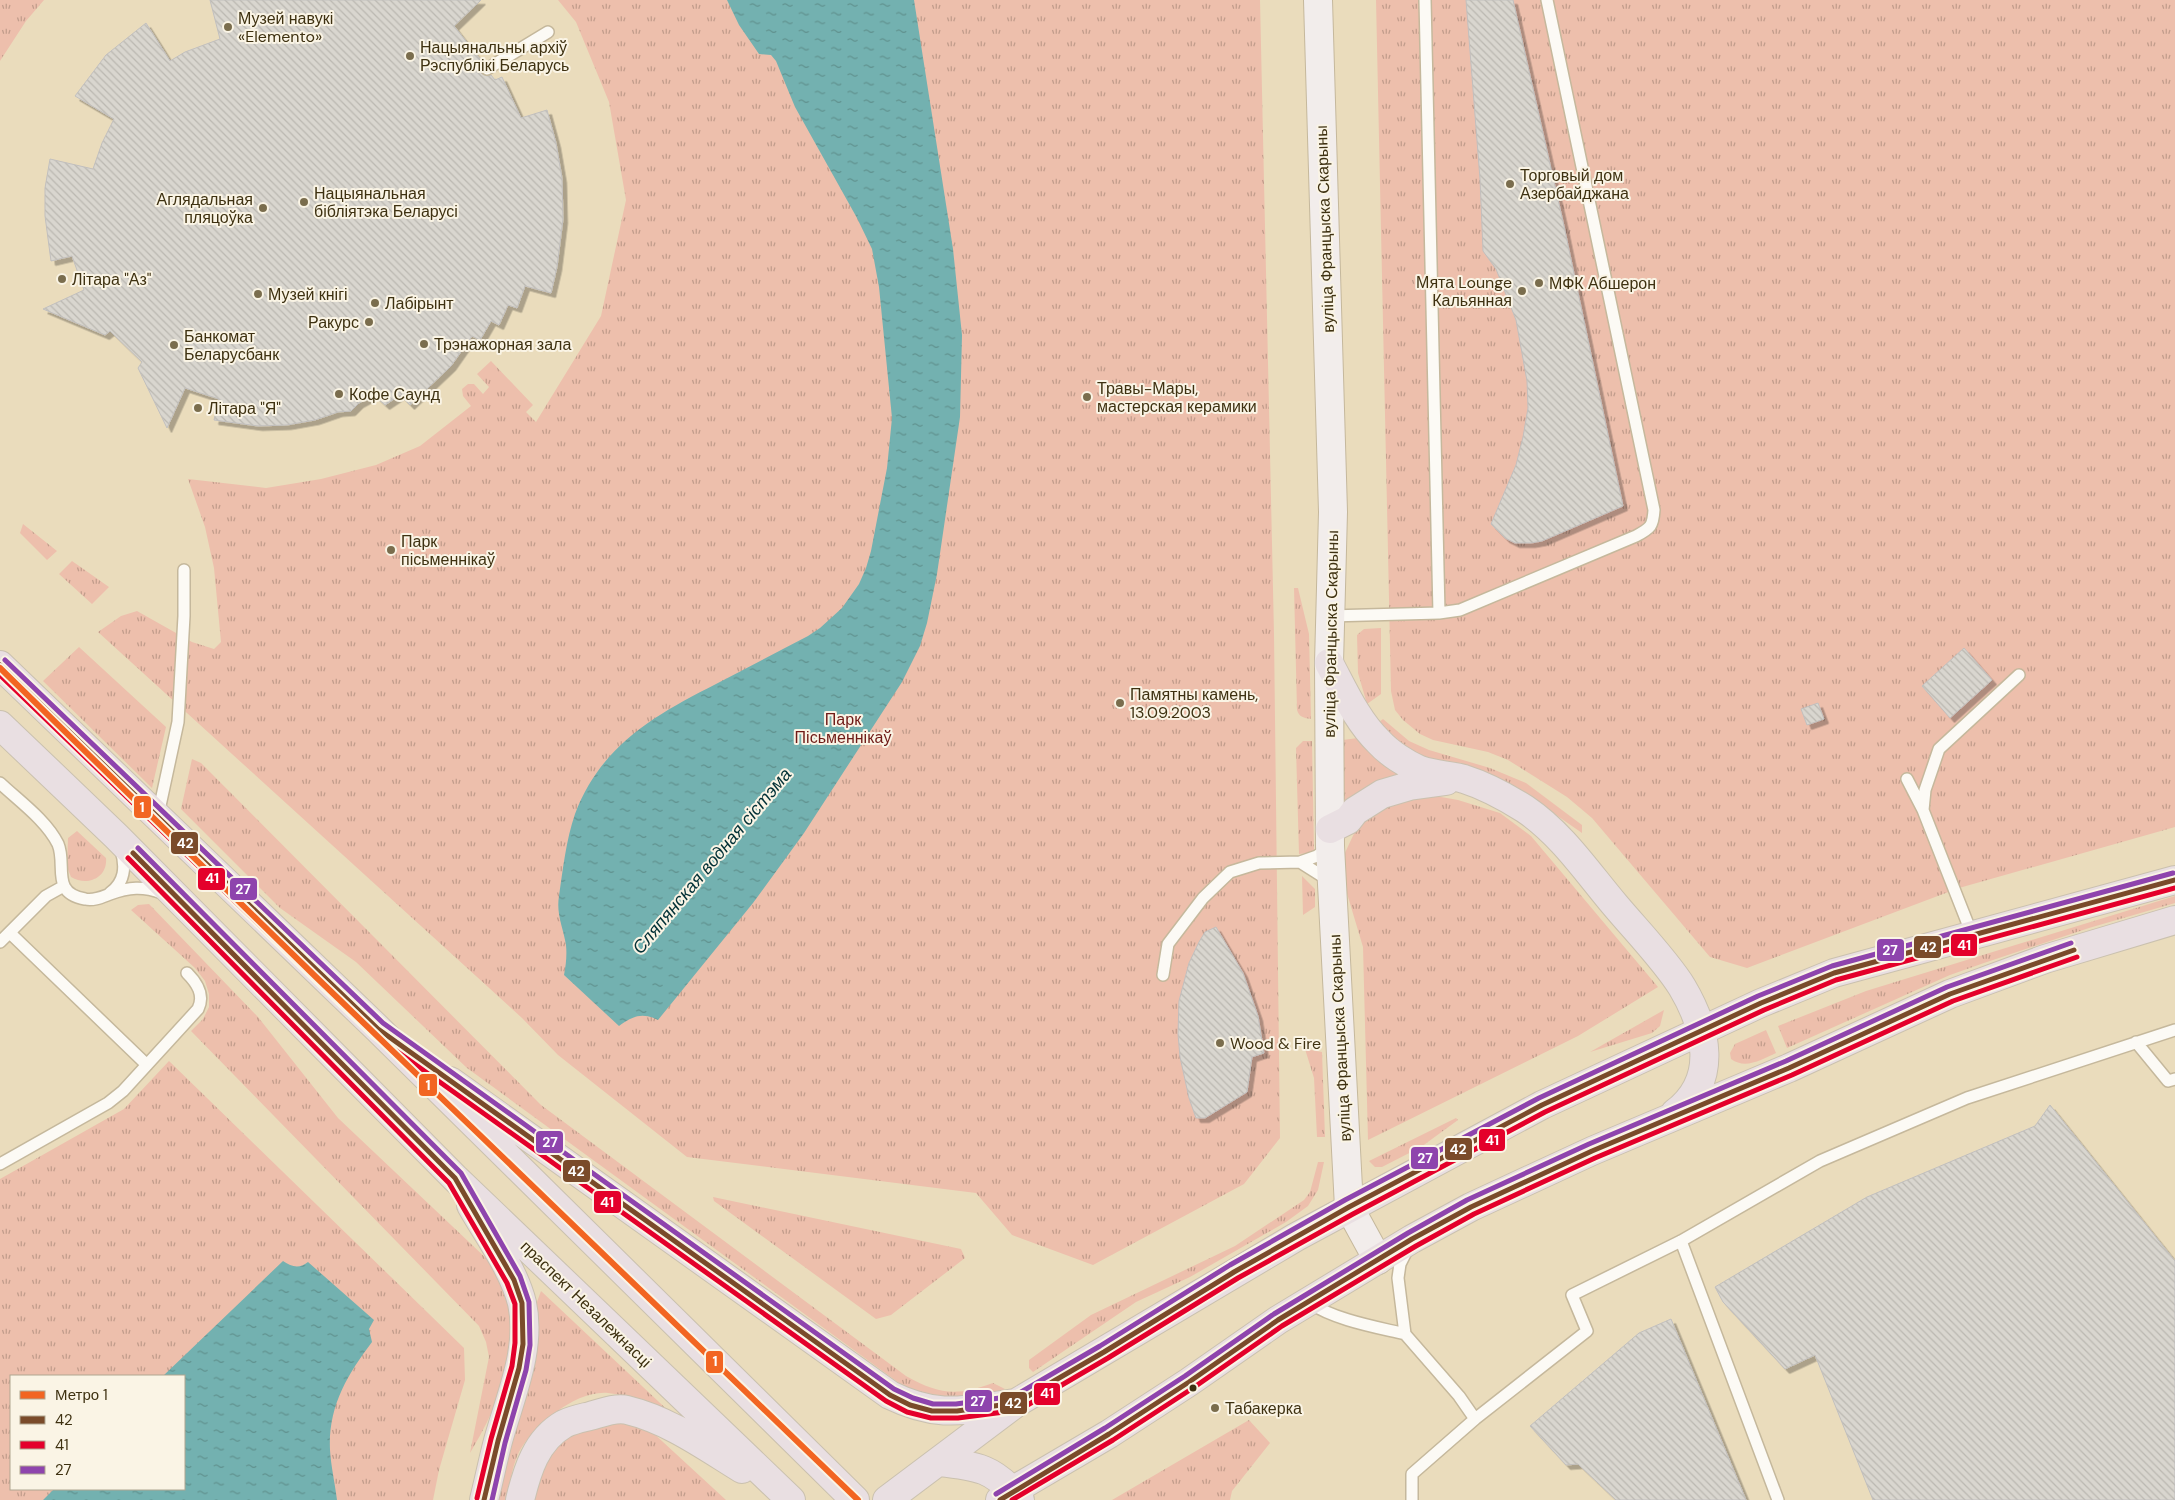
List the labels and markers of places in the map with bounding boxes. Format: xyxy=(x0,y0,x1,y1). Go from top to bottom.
place label: Музей навукі «Elemento» xyxy=(238,8,333,47)
marker: Музей навукі «Elemento» xyxy=(222,21,234,33)
place label: Нацыянальны архіў Рэспублікі Беларусь xyxy=(420,37,569,76)
marker: Нацыянальны архіў Рэспублікі Беларусь xyxy=(404,50,416,62)
place label: Торговый дом Азербайджана xyxy=(1520,165,1629,204)
marker: Торговый дом Азербайджана xyxy=(1504,178,1516,190)
place label: Нацыянальная бібліятэка Беларусі xyxy=(314,183,458,222)
place label: Аглядальная пляцоўка xyxy=(157,189,253,228)
marker: Нацыянальная бібліятэка Беларусі xyxy=(298,196,310,208)
marker: Аглядальная пляцоўка xyxy=(257,202,269,214)
place label: Літара "Аз" xyxy=(72,269,152,290)
place label: Мята Lounge Кальянная xyxy=(1416,272,1512,311)
marker: Літара "Аз" xyxy=(56,273,68,285)
place label: МФК Абшерон xyxy=(1549,273,1656,294)
marker: МФК Абшерон xyxy=(1533,277,1545,289)
place label: Музей кнігі xyxy=(268,284,348,305)
marker: Мята Lounge Кальянная xyxy=(1516,285,1528,297)
marker: Музей кнігі xyxy=(252,288,264,300)
place label: Лабірынт xyxy=(385,293,454,314)
marker: Лабірынт xyxy=(369,297,381,309)
place label: Ракурс xyxy=(308,312,359,333)
marker: Ракурс xyxy=(363,316,375,328)
place label: Банкомат Беларусбанк xyxy=(184,326,280,365)
place label: Трэнажорная зала xyxy=(434,334,571,355)
marker: Трэнажорная зала xyxy=(418,338,430,350)
marker: Банкомат Беларусбанк xyxy=(168,339,180,351)
place label: Травы-Мары, мастерская керамики xyxy=(1097,378,1257,417)
place label: Кофе Саунд xyxy=(349,384,441,405)
marker: Кофе Саунд xyxy=(333,388,345,400)
marker: Травы-Мары, мастерская керамики xyxy=(1081,391,1093,403)
place label: Літара "Я" xyxy=(208,398,281,419)
marker: Літара "Я" xyxy=(192,402,204,414)
place label: Парк пісьменнікаў xyxy=(401,531,495,570)
marker: Парк пісьменнікаў xyxy=(385,544,397,556)
place label: Памятны камень, 13.09.2003 xyxy=(1130,684,1258,723)
marker: Памятны камень, 13.09.2003 xyxy=(1114,697,1126,709)
place label: Wood & Fire xyxy=(1230,1033,1321,1054)
marker: Wood & Fire xyxy=(1214,1037,1226,1049)
unlabelled marker xyxy=(1188,1383,1198,1393)
place label: Табакерка xyxy=(1225,1398,1302,1419)
marker: Табакерка xyxy=(1209,1402,1221,1414)

